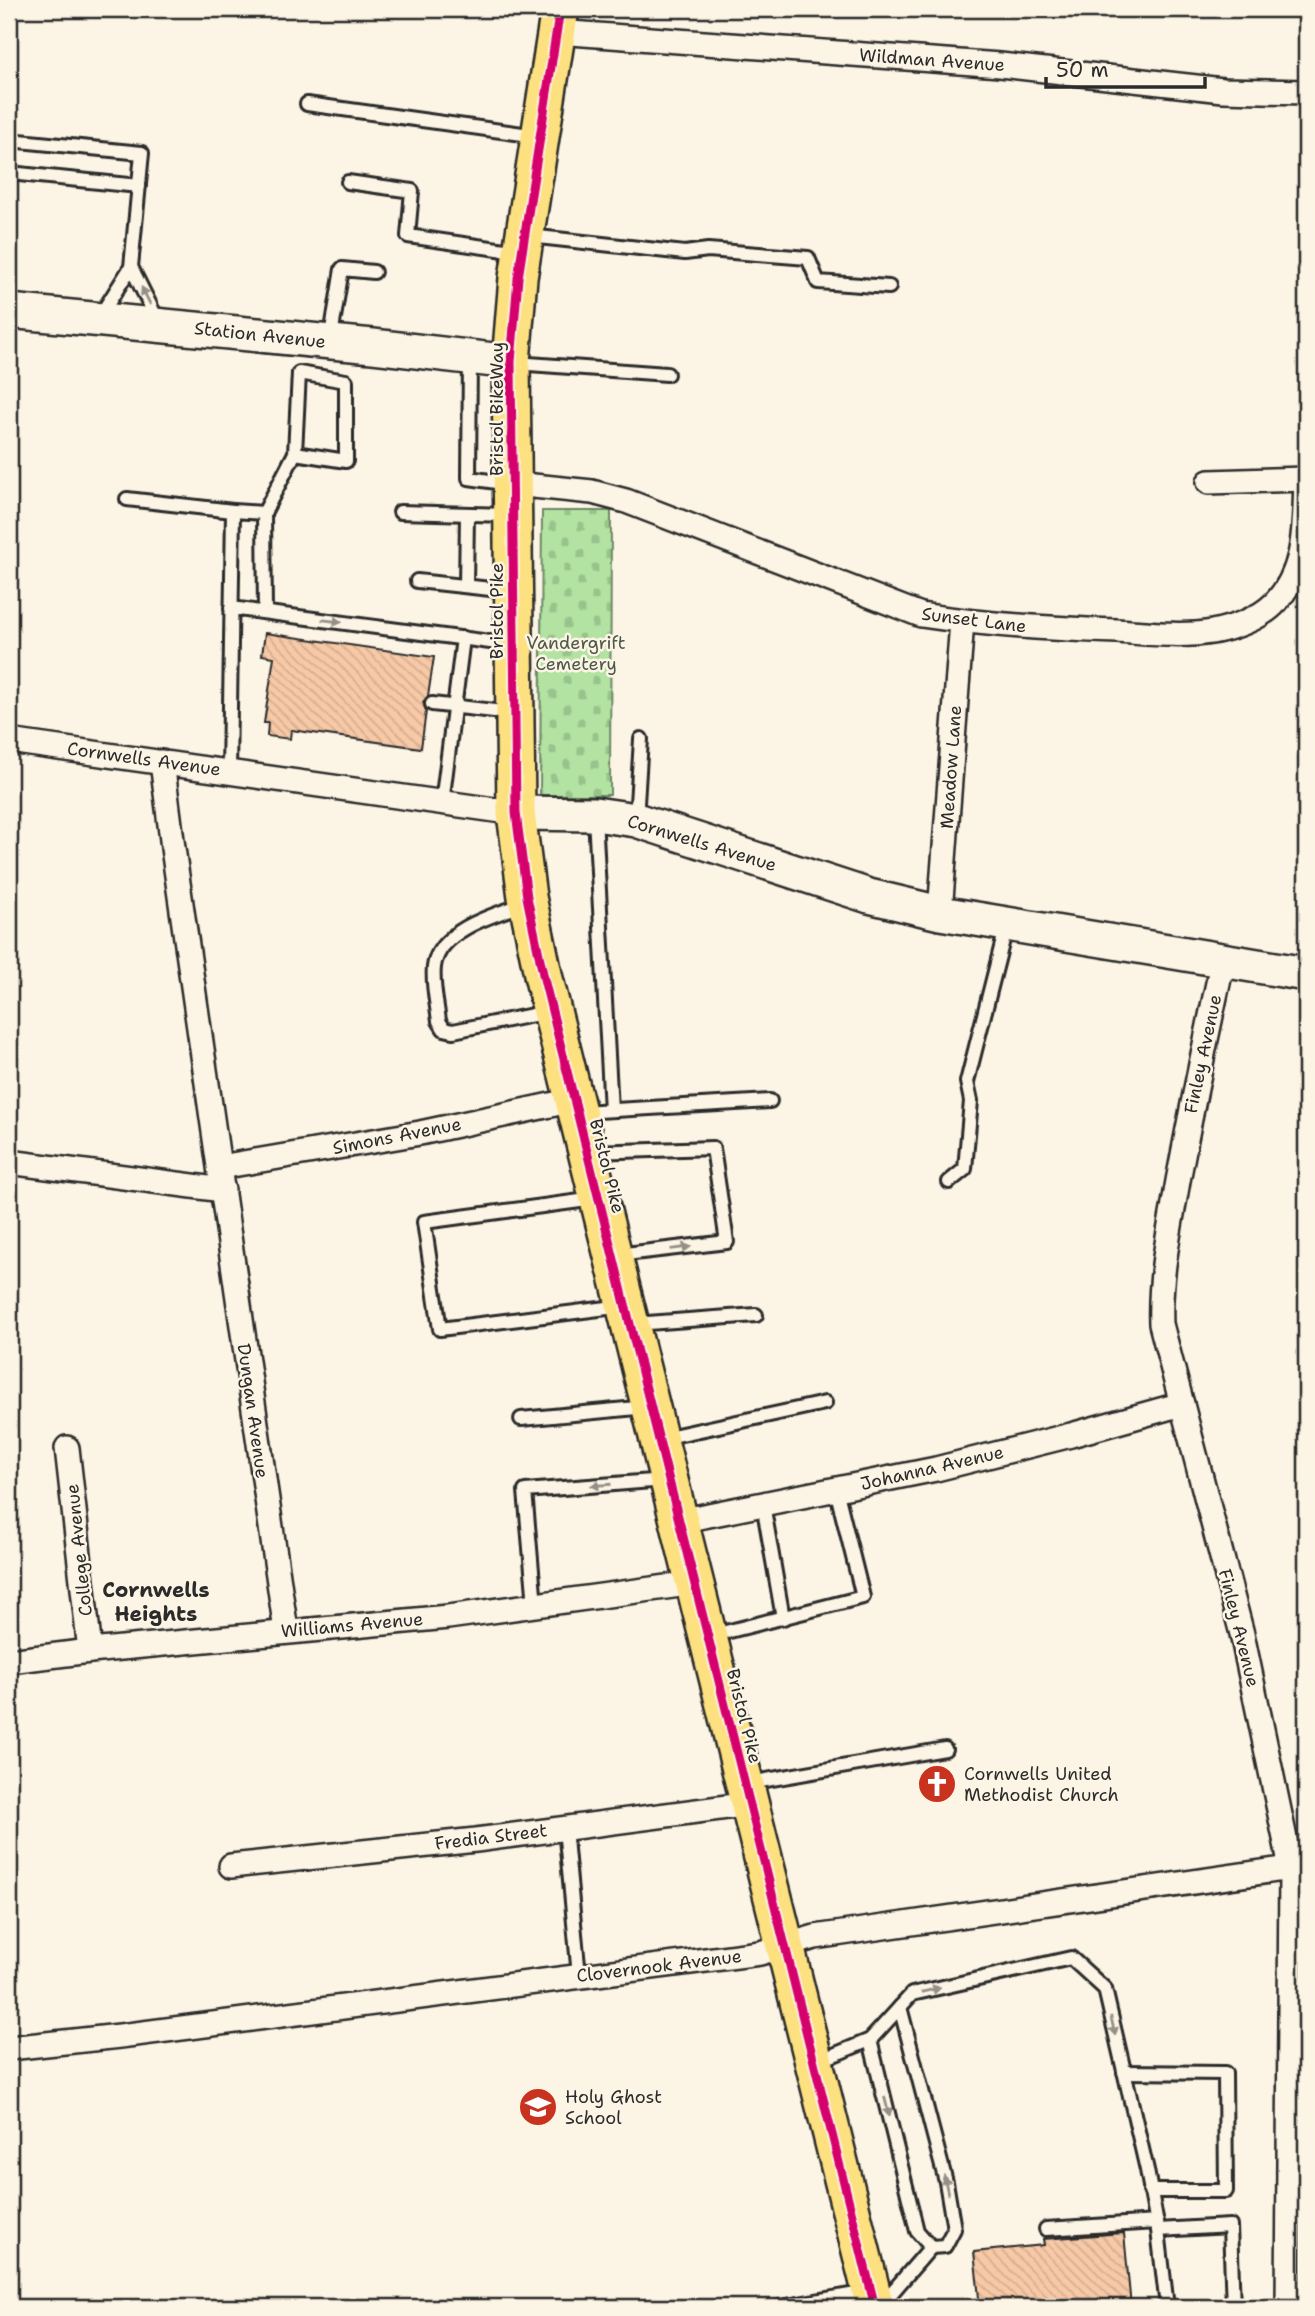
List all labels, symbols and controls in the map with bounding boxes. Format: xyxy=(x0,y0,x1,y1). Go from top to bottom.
street label: Wildman Avenue xyxy=(858,43,1006,77)
scale bar xyxy=(1046,46,1205,90)
text: 50 m xyxy=(1056,56,1109,84)
one-way arrow xyxy=(140,286,151,306)
street label: Station Avenue xyxy=(193,316,327,354)
street label: Bristol BikeWay xyxy=(485,342,509,476)
street label: Bristol Pike xyxy=(485,563,509,659)
street label: Sunset Lane xyxy=(920,602,1028,638)
one-way arrow xyxy=(322,616,344,627)
park label: Vandergrift Cemetery xyxy=(526,631,626,676)
street label: Meadow Lane xyxy=(935,704,967,830)
street label: Cornwells Avenue xyxy=(66,736,222,782)
street label: Cornwells Avenue xyxy=(624,809,780,877)
street label: Finley Avenue xyxy=(1179,992,1227,1116)
street label: Simons Avenue xyxy=(331,1112,463,1160)
street label: Bristol Pike xyxy=(584,1116,630,1216)
one-way arrow xyxy=(670,1242,692,1253)
street label: Dungan Avenue xyxy=(232,1342,274,1480)
street label: Johanna Avenue xyxy=(858,1440,1006,1496)
one-way arrow xyxy=(590,1480,612,1491)
street label: College Avenue xyxy=(60,1483,98,1617)
street label: Finley Avenue xyxy=(1213,1566,1265,1690)
district label: Cornwells Heights xyxy=(102,1576,210,1628)
street label: Williams Avenue xyxy=(280,1607,424,1643)
street label: Bristol Pike xyxy=(721,1666,767,1766)
place label: Cornwells United Methodist Church xyxy=(964,1762,1119,1807)
church icon: Cornwells United Methodist Church xyxy=(916,1763,958,1805)
street label: Fredia Street xyxy=(433,1818,549,1856)
street label: Clovernook Avenue xyxy=(575,1944,743,1988)
one-way arrow xyxy=(920,1984,942,1995)
one-way arrow xyxy=(1108,2015,1119,2037)
place label: Holy Ghost School xyxy=(565,2085,662,2130)
school or university icon: Holy Ghost School xyxy=(517,2086,559,2128)
one-way arrow xyxy=(882,2096,893,2118)
one-way arrow xyxy=(940,2174,951,2196)

